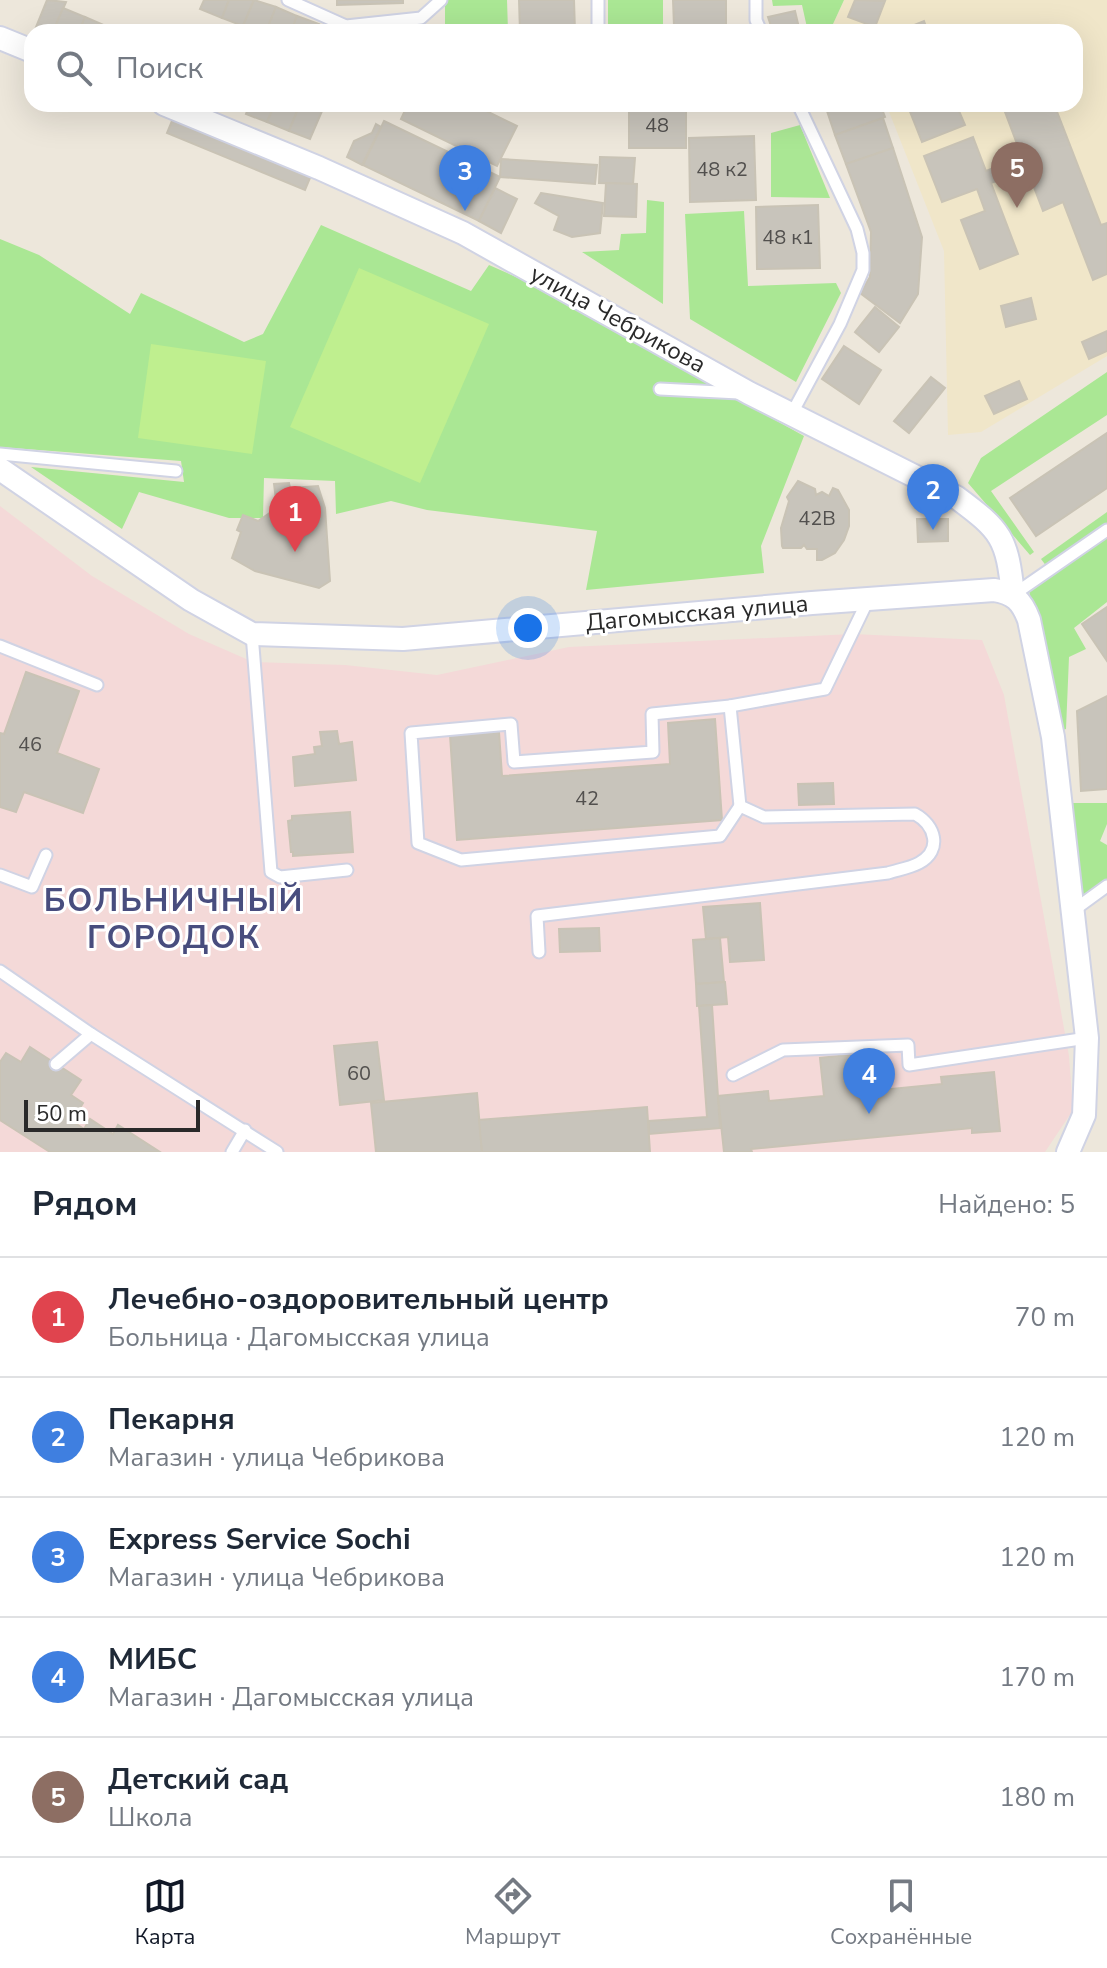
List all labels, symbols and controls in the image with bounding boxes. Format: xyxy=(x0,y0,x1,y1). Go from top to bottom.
search box xyxy=(24,24,1083,112)
icon: search xyxy=(52,46,96,90)
text: Поиск xyxy=(116,48,203,89)
house number: 48 xyxy=(645,112,669,139)
pin: 5 xyxy=(991,142,1043,208)
pin: 3 xyxy=(439,145,491,211)
house number: 48 к2 xyxy=(696,156,748,183)
house number: 48 к1 xyxy=(762,224,814,251)
street label: улица Чебрикова xyxy=(524,257,712,381)
pin: 2 xyxy=(907,464,959,530)
pin: 1 xyxy=(269,486,321,552)
house number: 42В xyxy=(798,505,836,532)
street label: Дагомысская улица xyxy=(584,587,810,639)
your location xyxy=(508,608,548,648)
house number: 46 xyxy=(18,731,42,758)
house number: 42 xyxy=(575,785,599,812)
district label: БОЛЬНИЧНЫЙ ГОРОДОК xyxy=(44,879,304,959)
pin: 4 xyxy=(843,1048,895,1114)
house number: 60 xyxy=(347,1060,371,1087)
scale bar xyxy=(24,1096,200,1132)
text: 50 m xyxy=(36,1099,87,1129)
text: Рядом xyxy=(32,1181,138,1227)
text: Найдено: 5 xyxy=(938,1187,1075,1222)
text: Лечебно-оздоровительный центр xyxy=(108,1279,609,1320)
text: 1 xyxy=(50,1300,66,1335)
text: 70 m xyxy=(1015,1300,1075,1335)
text: Больница · Дагомысская улица xyxy=(108,1320,490,1355)
text: Пекарня xyxy=(108,1399,235,1440)
text: 2 xyxy=(50,1420,66,1455)
text: 120 m xyxy=(999,1420,1075,1455)
text: Магазин · улица Чебрикова xyxy=(108,1440,445,1475)
text: Express Service Sochi xyxy=(108,1519,411,1560)
text: 3 xyxy=(50,1540,66,1575)
text: 120 m xyxy=(999,1540,1075,1575)
text: Магазин · улица Чебрикова xyxy=(108,1560,445,1595)
text: МИБС xyxy=(108,1639,197,1680)
text: 4 xyxy=(50,1660,66,1695)
text: 170 m xyxy=(999,1660,1075,1695)
text: Магазин · Дагомысская улица xyxy=(108,1680,474,1715)
text: Детский сад xyxy=(108,1759,288,1800)
text: 5 xyxy=(50,1780,66,1815)
text: 180 m xyxy=(999,1780,1075,1815)
text: Школа xyxy=(108,1800,192,1835)
tab: Карта xyxy=(135,1874,195,1952)
tab: Маршрут xyxy=(465,1874,561,1952)
tab: Сохранённые xyxy=(830,1874,972,1952)

